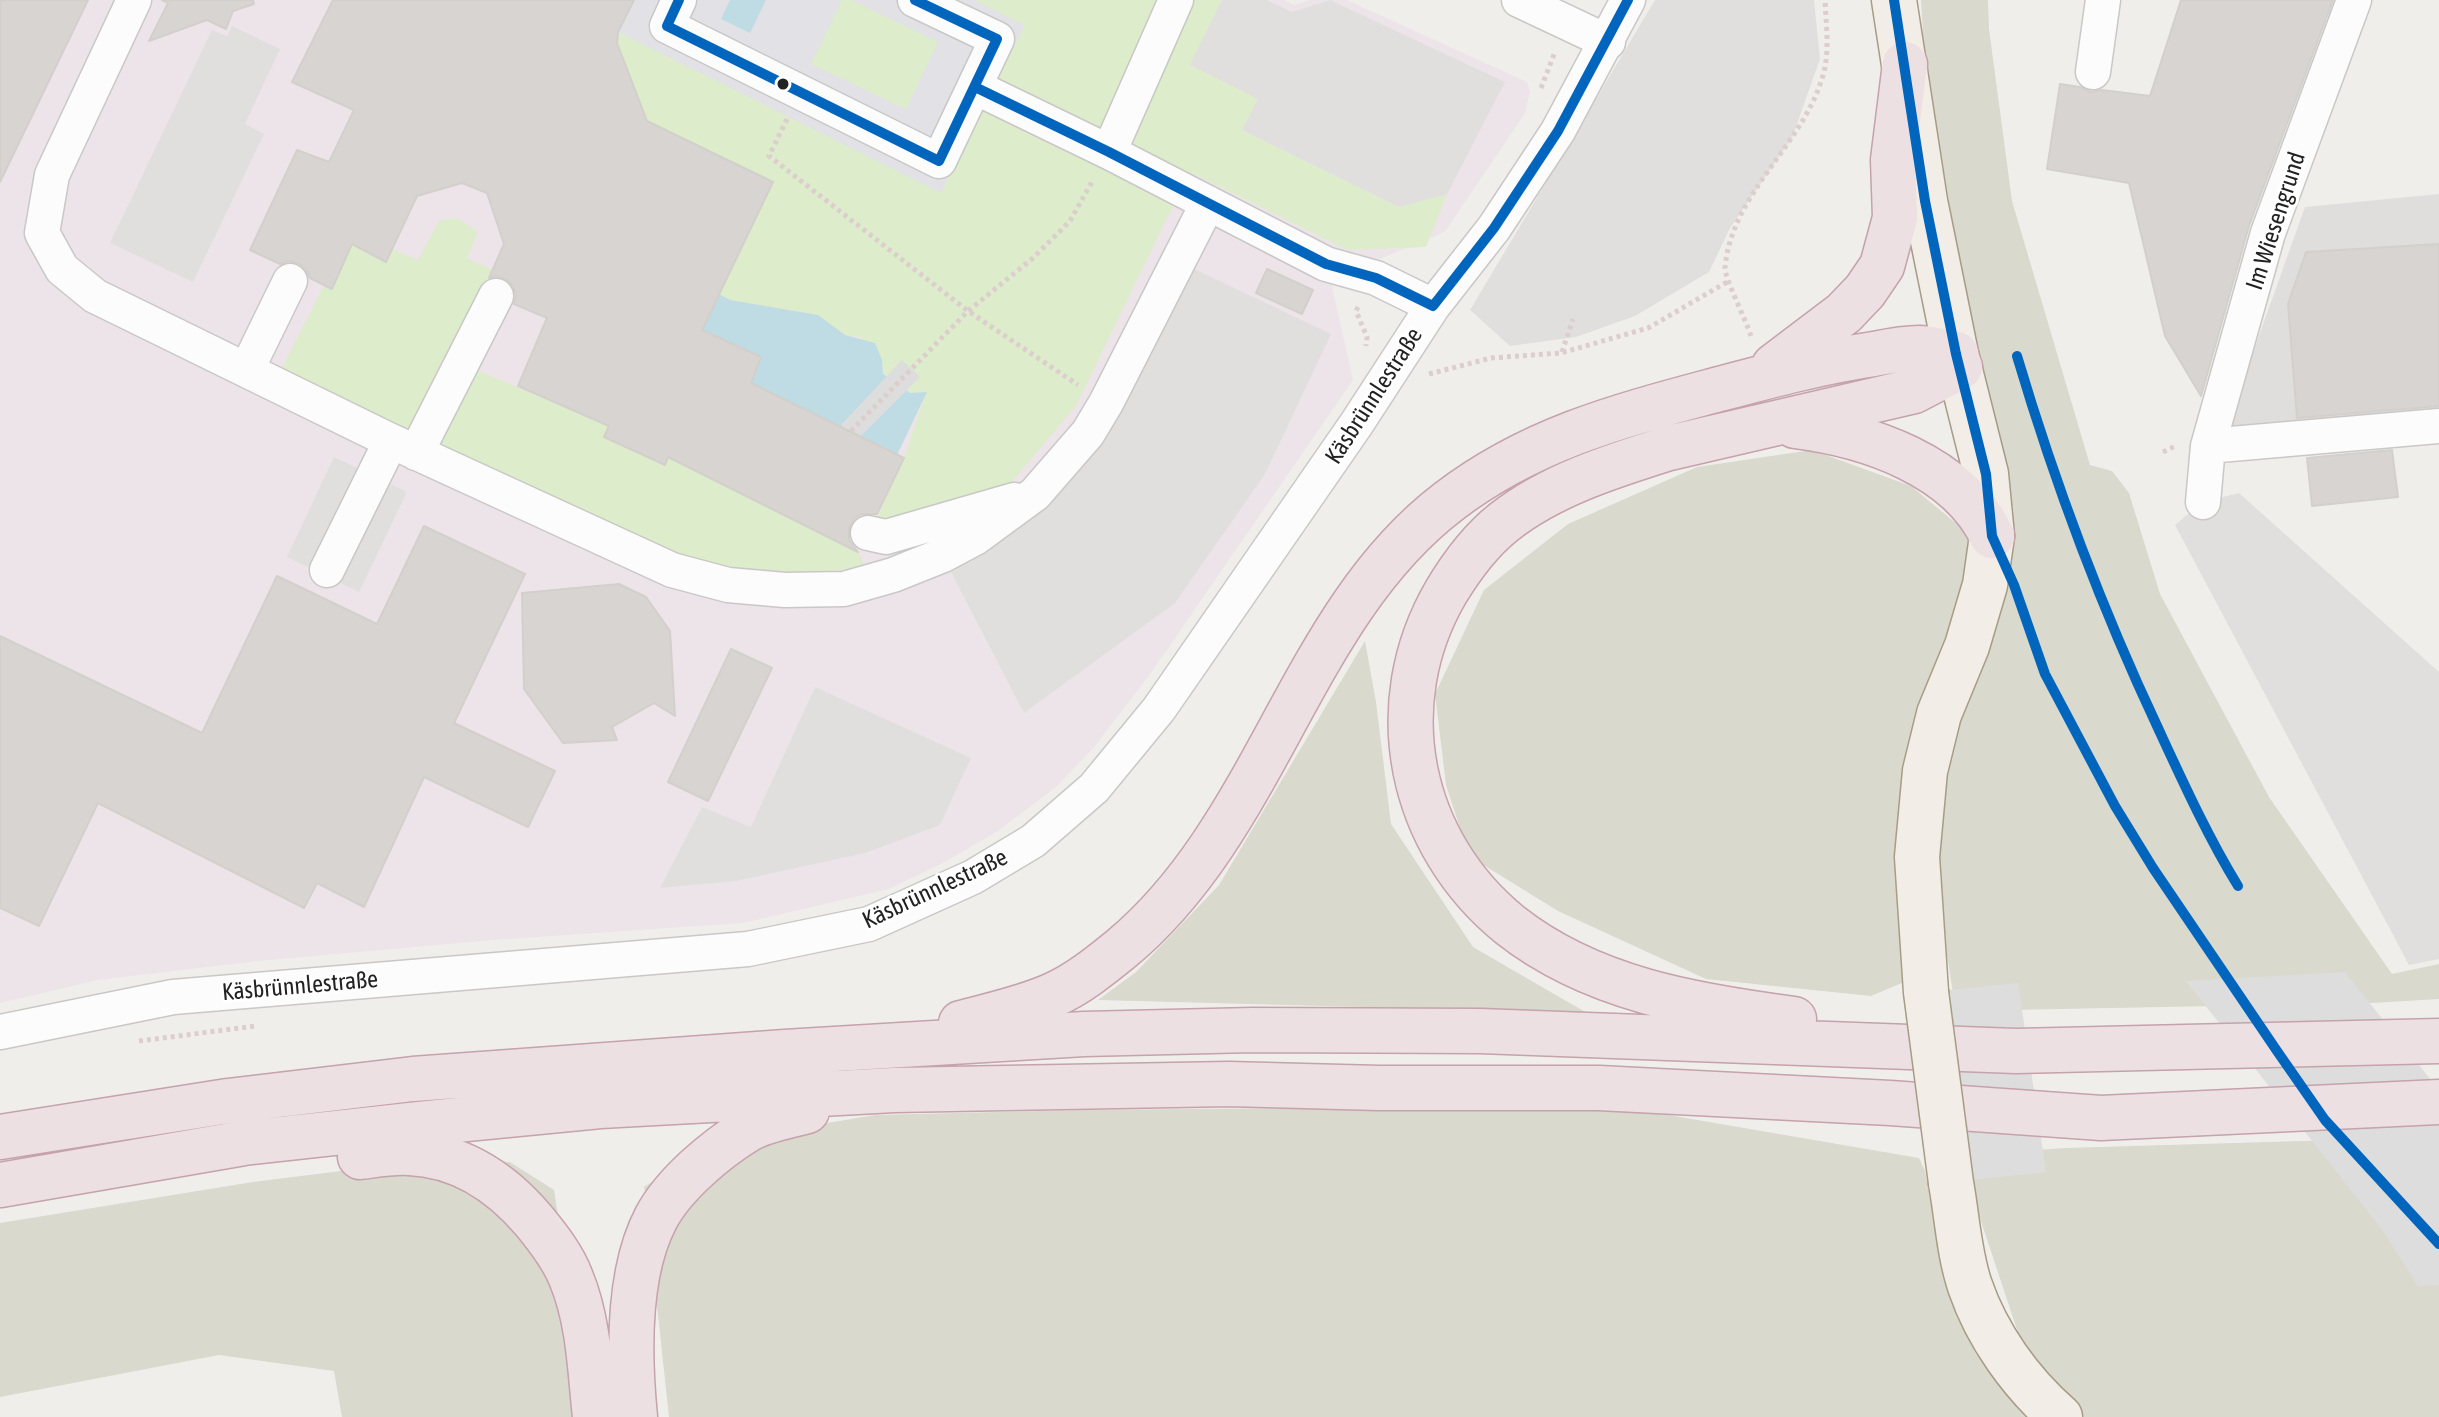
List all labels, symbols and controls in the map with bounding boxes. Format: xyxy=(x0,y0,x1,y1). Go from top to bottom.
unlabelled marker xyxy=(775,76,791,92)
street label: Im Wiesengrund xyxy=(2240,148,2312,294)
street label: Käsbrünnlestraße xyxy=(1319,322,1429,470)
street label: Käsbrünnlestraße xyxy=(858,843,1012,935)
street label: Käsbrünnlestraße xyxy=(221,965,379,1007)

